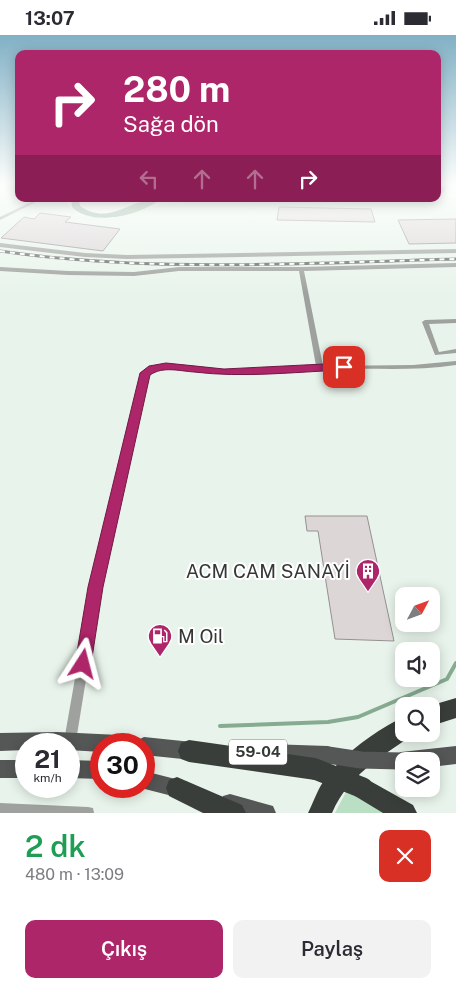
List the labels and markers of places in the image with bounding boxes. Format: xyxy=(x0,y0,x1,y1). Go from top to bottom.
pin xyxy=(323,346,365,388)
building icon: ACM CAM SANAYİ xyxy=(355,558,381,592)
place label: ACM CAM SANAYİ xyxy=(186,560,350,582)
fuel station icon: M Oil xyxy=(147,623,173,657)
place label: M Oil xyxy=(178,625,224,647)

